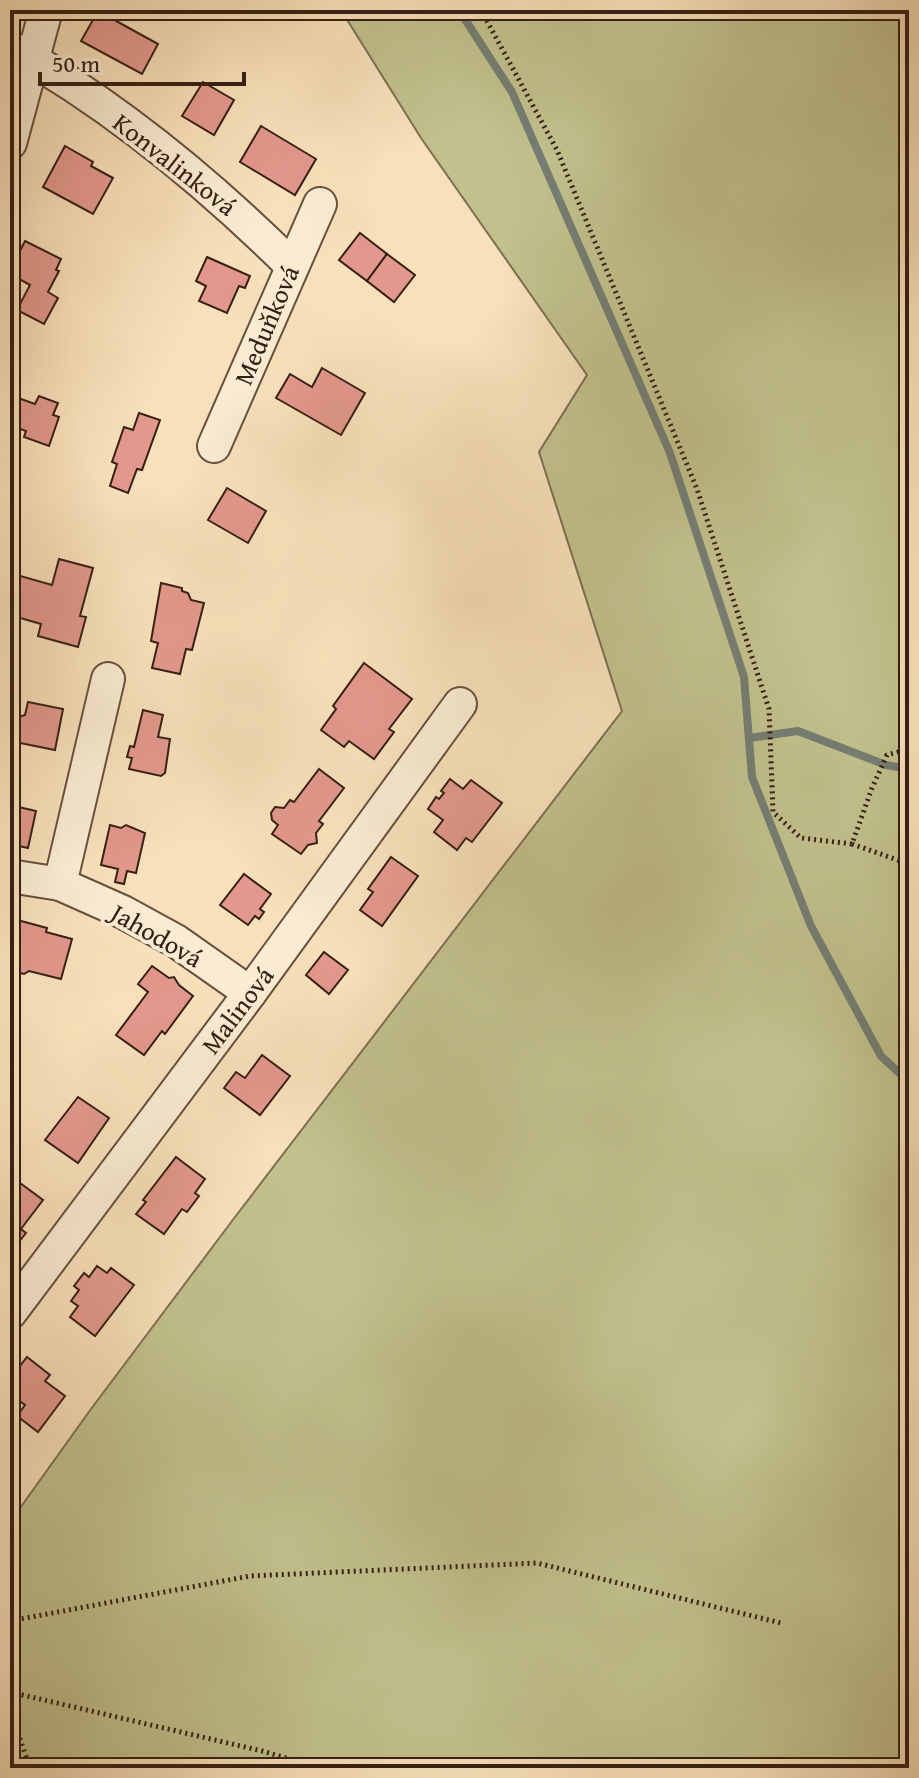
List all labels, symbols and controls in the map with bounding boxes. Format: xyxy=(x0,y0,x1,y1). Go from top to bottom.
scale bar xyxy=(40,36,244,86)
text: 50 m xyxy=(52,46,100,81)
street label: Konvalinková xyxy=(105,103,246,225)
street label: Meduňková xyxy=(223,258,309,391)
street label: Jahodová xyxy=(101,892,211,977)
street label: Malinová xyxy=(191,957,283,1062)

